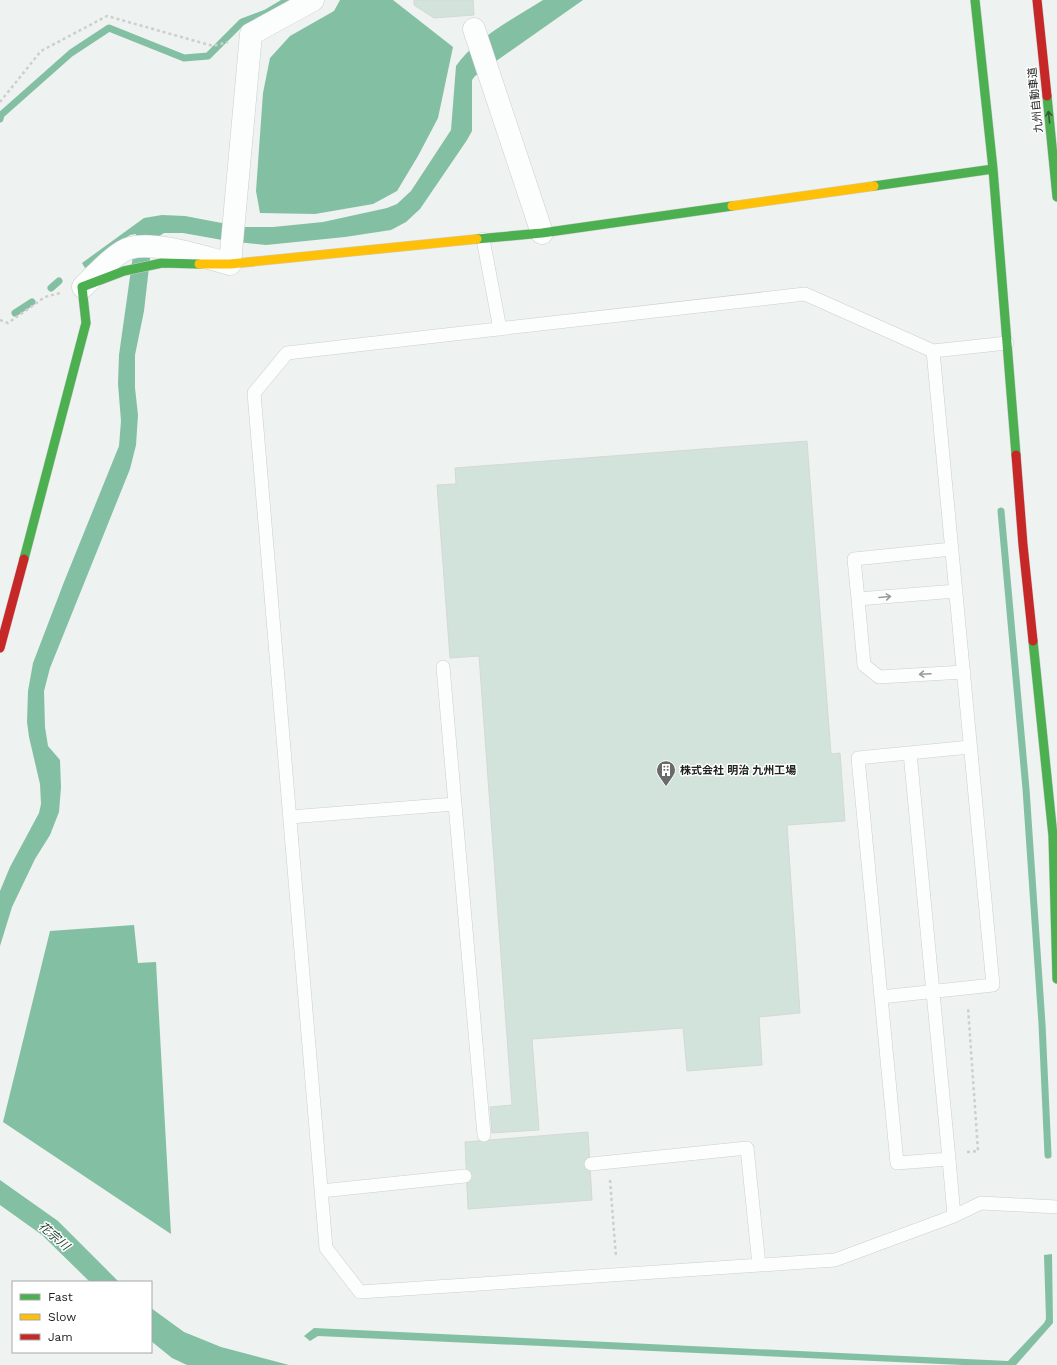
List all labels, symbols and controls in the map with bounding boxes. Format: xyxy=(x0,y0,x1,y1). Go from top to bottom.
street label: 九州自動車道 xyxy=(1026,66,1045,133)
one-way arrow xyxy=(1045,111,1053,124)
one-way arrow xyxy=(878,594,891,601)
one-way arrow xyxy=(919,671,932,678)
building icon: 株式会社 明治 九州工場 xyxy=(655,759,677,787)
place label: 株式会社 明治 九州工場 xyxy=(680,764,796,777)
water label: 花宗川 xyxy=(36,1219,74,1254)
legend xyxy=(12,1281,152,1353)
text: Fast xyxy=(48,1290,73,1304)
text: Slow xyxy=(48,1310,76,1324)
text: Jam xyxy=(48,1330,73,1344)

